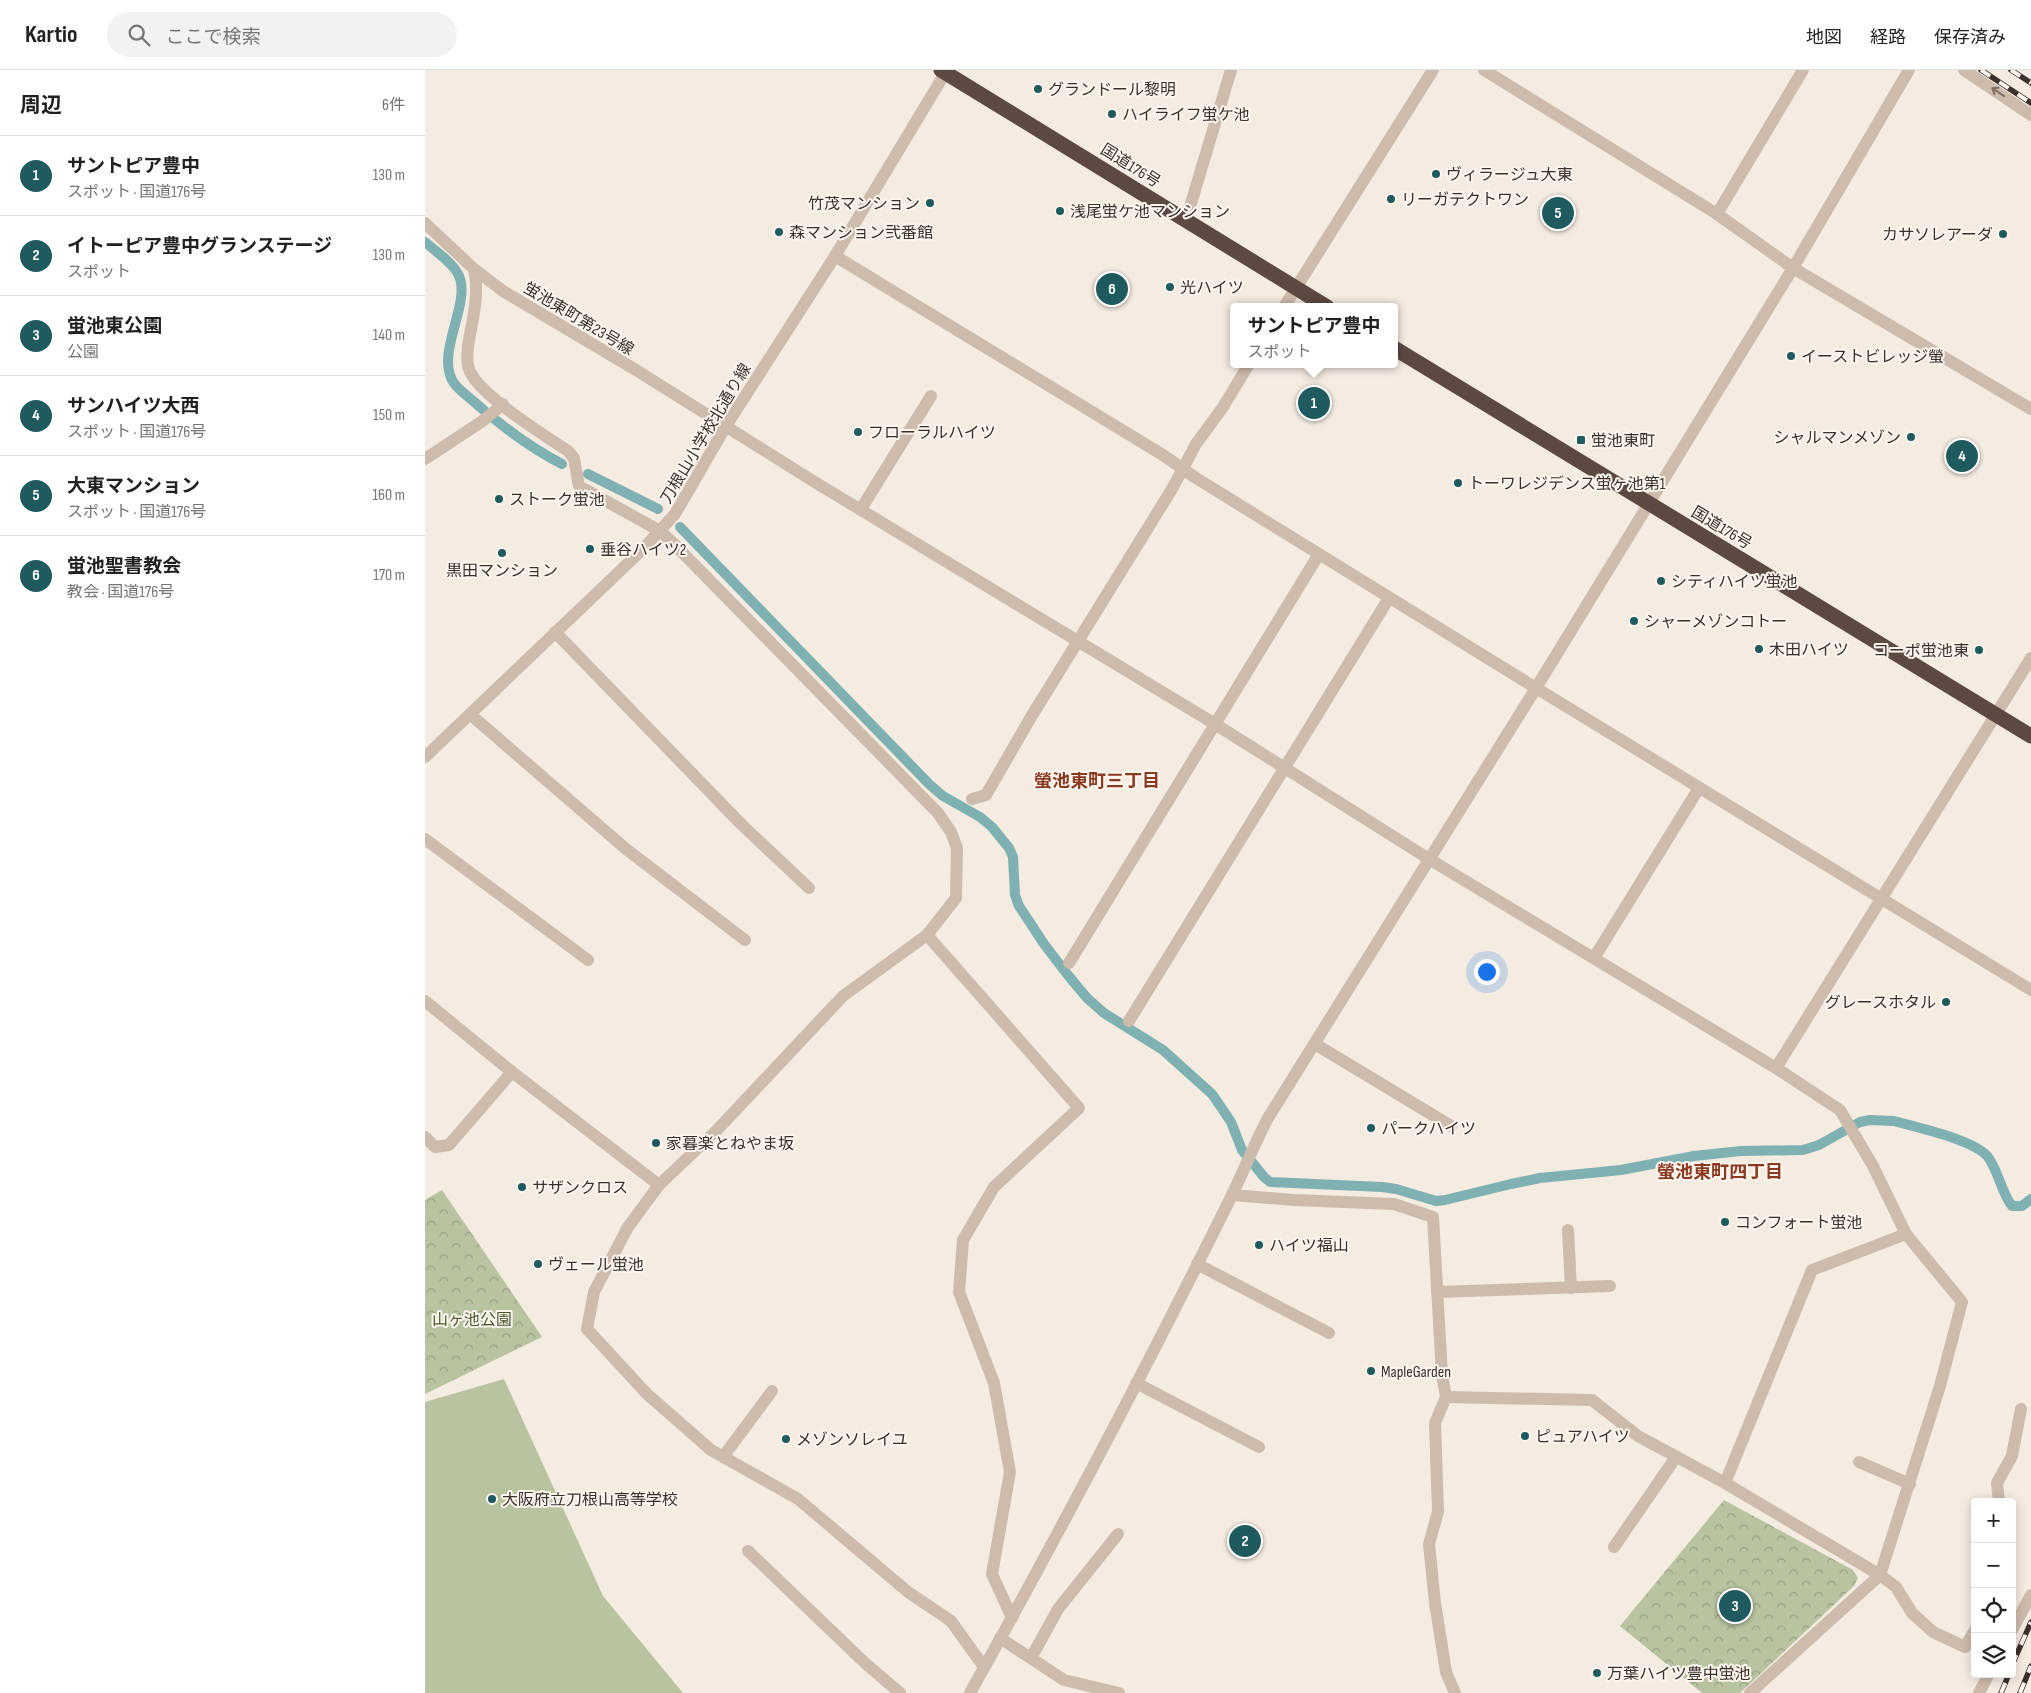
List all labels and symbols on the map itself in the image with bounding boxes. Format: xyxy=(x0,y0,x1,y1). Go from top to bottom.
place label: グランドール黎明 xyxy=(1048,81,1176,100)
marker: グランドール黎明 xyxy=(1032,83,1044,95)
one-way arrow xyxy=(1991,87,2005,97)
place label: ハイライフ蛍ケ池 xyxy=(1122,106,1250,125)
marker: ハイライフ蛍ケ池 xyxy=(1106,108,1118,120)
street label: 国道176号 xyxy=(1097,140,1164,192)
place label: ヴィラージュ大東 xyxy=(1446,166,1573,185)
marker: ヴィラージュ大東 xyxy=(1430,168,1442,180)
place label: リーガテクトワン xyxy=(1401,191,1529,210)
marker: リーガテクトワン xyxy=(1385,193,1397,205)
pin: 5 xyxy=(1542,194,1574,232)
place label: 竹茂マンション xyxy=(808,195,920,214)
marker: 竹茂マンション xyxy=(924,197,936,209)
place label: 浅尾蛍ケ池マンション xyxy=(1070,203,1230,222)
marker: 浅尾蛍ケ池マンション xyxy=(1054,205,1066,217)
place label: 森マンション弐番館 xyxy=(789,224,933,243)
marker: 森マンション弐番館 xyxy=(773,226,785,238)
place label: カサソレアーダ xyxy=(1882,226,1993,245)
marker: カサソレアーダ xyxy=(1997,228,2009,240)
pin: 6 xyxy=(1096,270,1128,308)
street label: 蛍池東町第23号線 xyxy=(520,279,637,360)
place label: 光ハイツ xyxy=(1180,279,1244,298)
marker: 光ハイツ xyxy=(1164,281,1176,293)
place label: イーストビレッジ螢 xyxy=(1801,348,1944,367)
marker: イーストビレッジ螢 xyxy=(1785,350,1797,362)
street label: 刀根山小学校北通り線 xyxy=(657,360,756,507)
pin: 1 xyxy=(1298,384,1330,422)
place label: フローラルハイツ xyxy=(868,424,996,443)
marker: フローラルハイツ xyxy=(852,426,864,438)
place label: シャルマンメゾン xyxy=(1773,429,1901,448)
marker: シャルマンメゾン xyxy=(1905,431,1917,443)
place label: 蛍池東町 xyxy=(1591,432,1655,451)
marker: 蛍池東町 xyxy=(1575,434,1587,446)
pin: 4 xyxy=(1946,437,1978,475)
place label: トーワレジデンス蛍ヶ池第1 xyxy=(1468,475,1666,494)
marker: トーワレジデンス蛍ヶ池第1 xyxy=(1452,477,1464,489)
place label: ストーク蛍池 xyxy=(509,491,605,510)
marker: ストーク蛍池 xyxy=(493,493,505,505)
street label: 国道176号 xyxy=(1688,503,1755,554)
place label: 垂谷ハイツ2 xyxy=(600,541,686,560)
marker: 垂谷ハイツ2 xyxy=(584,543,596,555)
marker: 黒田マンション xyxy=(496,547,508,559)
place label: 黒田マンション xyxy=(446,562,558,581)
place label: シティハイツ蛍池 xyxy=(1671,573,1798,592)
marker: シティハイツ蛍池 xyxy=(1655,575,1667,587)
place label: シャーメゾンコトー xyxy=(1644,613,1787,632)
marker: シャーメゾンコトー xyxy=(1628,615,1640,627)
place label: 木田ハイツ xyxy=(1769,641,1849,660)
place label: コーポ蛍池東 xyxy=(1873,642,1969,661)
marker: 木田ハイツ xyxy=(1753,643,1765,655)
marker: コーポ蛍池東 xyxy=(1973,644,1985,656)
district label: 螢池東町三丁目 xyxy=(1034,771,1160,792)
your location xyxy=(1474,959,1500,985)
place label: グレースホタル xyxy=(1825,994,1936,1013)
marker: グレースホタル xyxy=(1940,996,1952,1008)
place label: パークハイツ xyxy=(1381,1120,1476,1139)
marker: パークハイツ xyxy=(1365,1122,1377,1134)
place label: 家暮楽とねやま坂 xyxy=(666,1135,794,1154)
marker: 家暮楽とねやま坂 xyxy=(650,1137,662,1149)
district label: 螢池東町四丁目 xyxy=(1657,1162,1783,1183)
place label: サザンクロス xyxy=(532,1179,628,1198)
marker: サザンクロス xyxy=(516,1181,528,1193)
place label: コンフォート蛍池 xyxy=(1735,1214,1863,1233)
marker: コンフォート蛍池 xyxy=(1719,1216,1731,1228)
place label: ハイツ福山 xyxy=(1269,1237,1349,1256)
marker: ハイツ福山 xyxy=(1253,1239,1265,1251)
place label: ヴェール蛍池 xyxy=(548,1256,644,1275)
marker: ヴェール蛍池 xyxy=(532,1258,544,1270)
park label: 山ヶ池公園 xyxy=(432,1311,512,1330)
place label: MapleGarden xyxy=(1381,1363,1451,1382)
marker: MapleGarden xyxy=(1365,1365,1377,1377)
place label: ピュアハイツ xyxy=(1535,1428,1630,1447)
marker: ピュアハイツ xyxy=(1519,1430,1531,1442)
place label: メゾンソレイユ xyxy=(796,1431,908,1450)
marker: メゾンソレイユ xyxy=(780,1433,792,1445)
place label: 大阪府立刀根山高等学校 xyxy=(502,1491,678,1510)
marker: 大阪府立刀根山高等学校 xyxy=(486,1493,498,1505)
pin: 2 xyxy=(1229,1522,1261,1560)
pin: 3 xyxy=(1719,1587,1751,1625)
place label: 万葉ハイツ豊中蛍池 xyxy=(1607,1665,1751,1684)
marker: 万葉ハイツ豊中蛍池 xyxy=(1591,1667,1603,1679)

